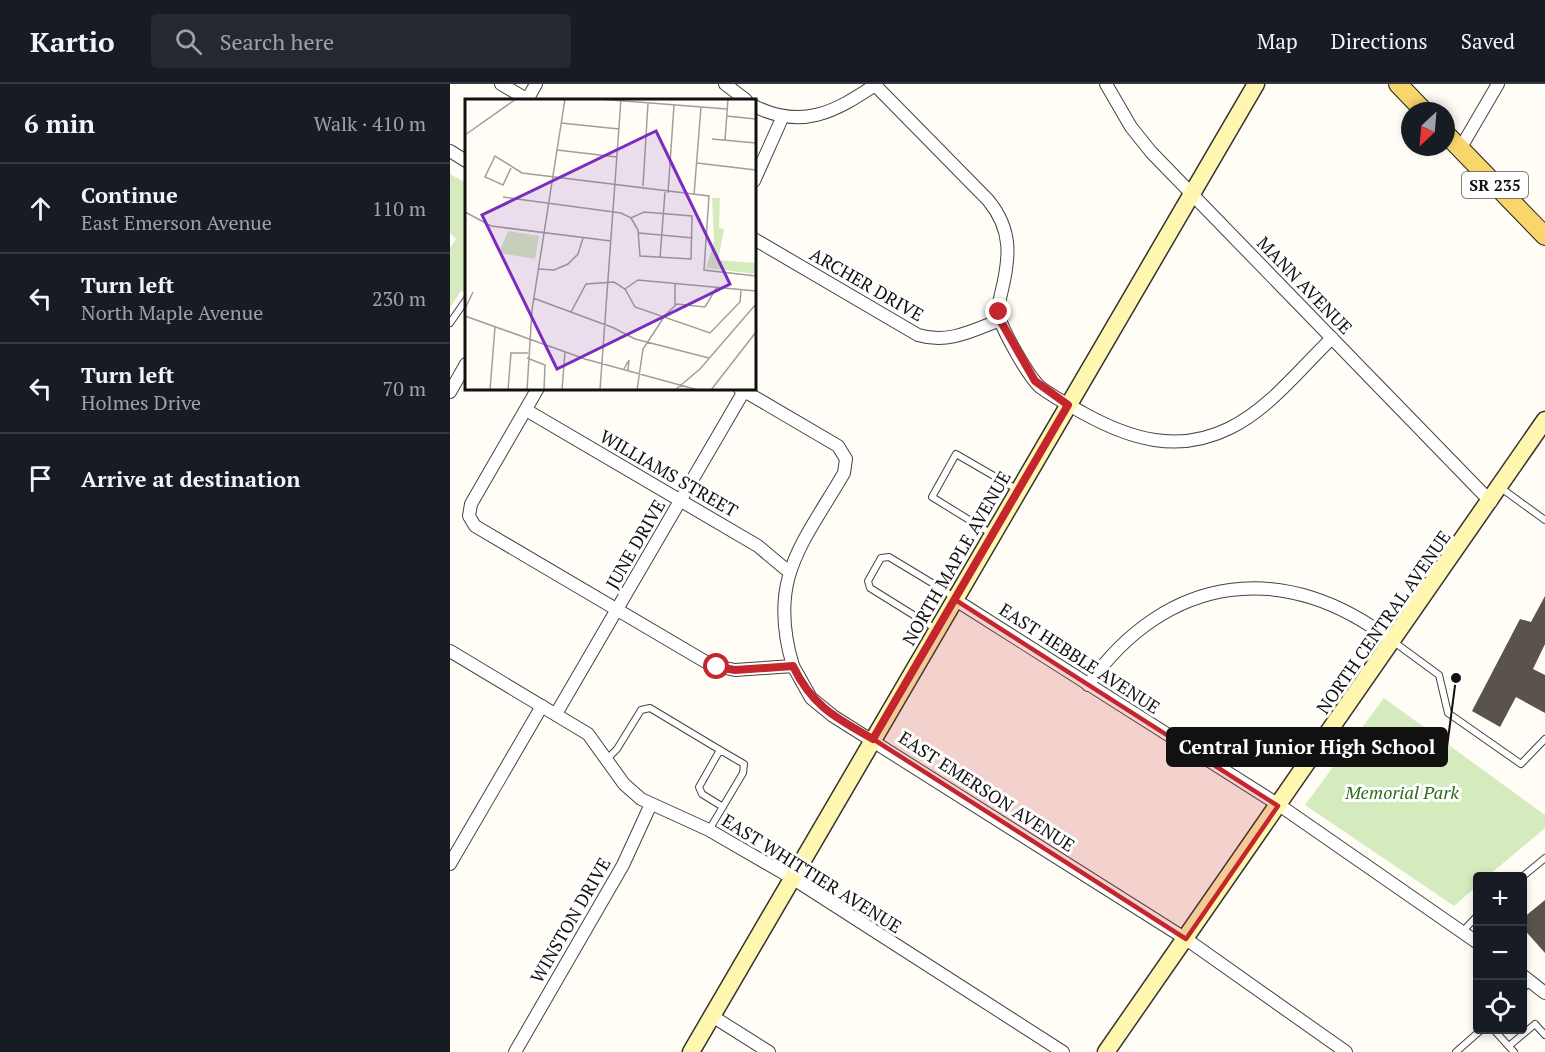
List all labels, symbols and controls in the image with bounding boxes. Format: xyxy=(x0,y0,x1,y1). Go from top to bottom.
search box xyxy=(151,14,571,68)
text: Kartio xyxy=(30,23,115,60)
icon: search xyxy=(172,25,205,58)
text: Search here xyxy=(220,27,334,56)
text: Map xyxy=(1257,27,1298,55)
text: Directions xyxy=(1331,27,1428,55)
text: Saved xyxy=(1461,27,1515,55)
inset map xyxy=(465,99,756,390)
north arrow xyxy=(1401,102,1455,156)
text: 6 min xyxy=(24,106,95,140)
text: Walk · 410 m xyxy=(314,110,426,137)
road number: SR 235 xyxy=(1462,172,1528,198)
text: Continue xyxy=(81,180,178,209)
icon: ahead xyxy=(24,192,57,225)
text: 110 m xyxy=(372,195,426,222)
text: East Emerson Avenue xyxy=(81,209,272,236)
street label: MANN AVENUE xyxy=(1252,231,1358,339)
street label: ARCHER DRIVE xyxy=(806,242,928,326)
text: Turn left xyxy=(81,270,174,299)
icon: left xyxy=(24,282,57,315)
text: 230 m xyxy=(372,285,426,312)
route end xyxy=(985,298,1011,324)
text: North Maple Avenue xyxy=(81,299,263,326)
text: Turn left xyxy=(81,360,174,389)
icon: left xyxy=(24,372,57,405)
text: 70 m xyxy=(383,375,426,402)
text: Holmes Drive xyxy=(81,389,201,416)
street label: WILLIAMS STREET xyxy=(596,424,742,522)
icon: arrive xyxy=(24,462,57,495)
text: Arrive at destination xyxy=(81,464,300,493)
street label: NORTH MAPLE AVENUE xyxy=(896,466,1016,650)
street label: JUNE DRIVE xyxy=(600,495,670,593)
street label: NORTH CENTRAL AVENUE xyxy=(1310,526,1456,718)
street label: EAST HEBBLE AVENUE xyxy=(995,597,1165,719)
route start xyxy=(703,653,729,679)
street label: EAST EMERSON AVENUE xyxy=(894,725,1080,857)
callout: Central Junior High School xyxy=(1167,728,1447,766)
text: Central Junior High School xyxy=(1179,733,1436,760)
park label: Memorial Park xyxy=(1344,780,1459,804)
street label: EAST WHITTIER AVENUE xyxy=(718,808,906,938)
street label: WINSTON DRIVE xyxy=(524,853,616,987)
map controls xyxy=(1473,872,1527,1034)
button: + xyxy=(1473,872,1527,926)
button: − xyxy=(1473,926,1527,980)
button: locate xyxy=(1473,980,1527,1034)

